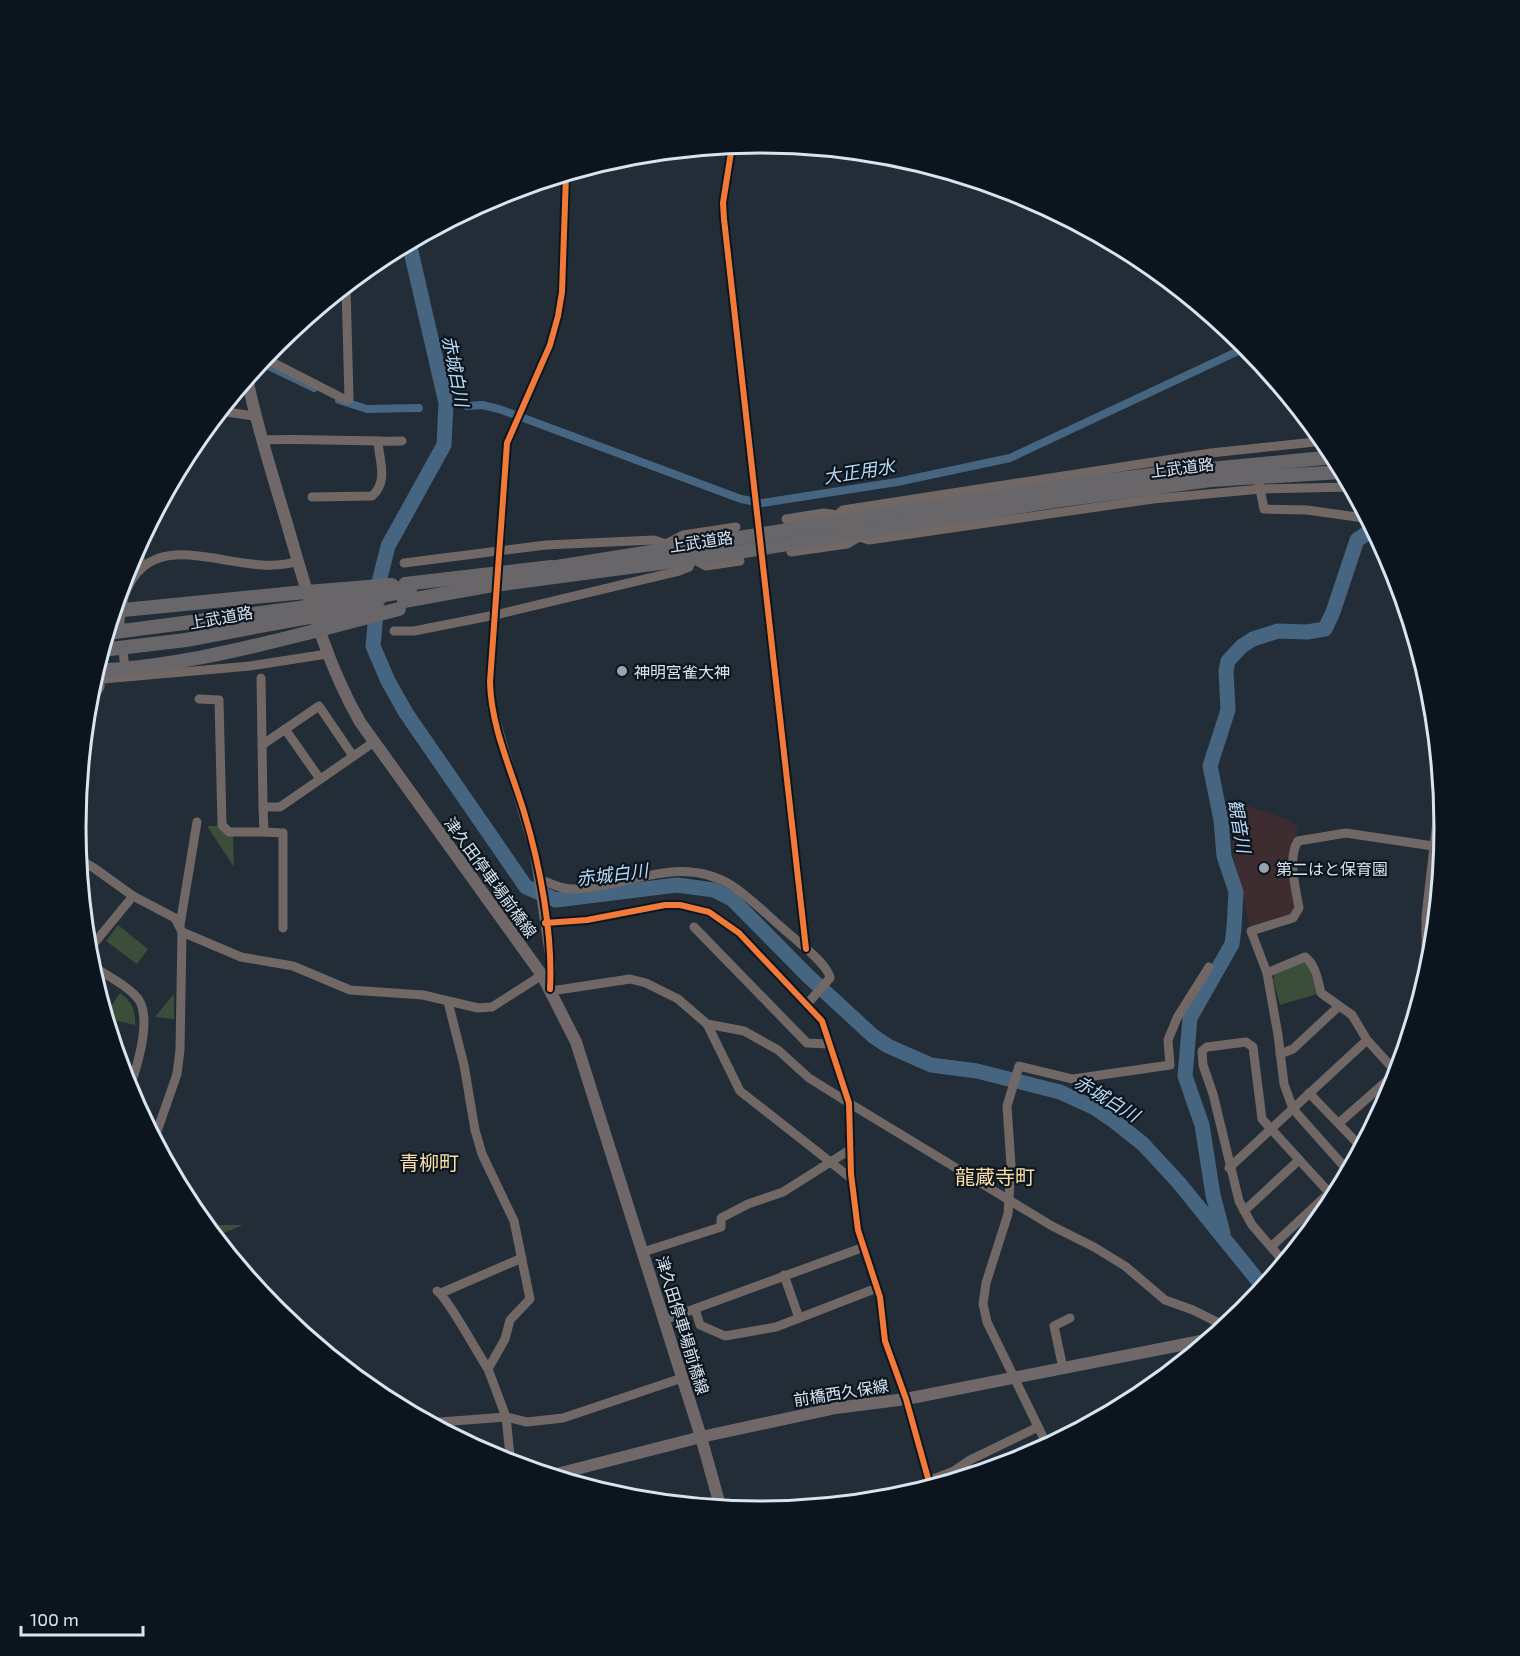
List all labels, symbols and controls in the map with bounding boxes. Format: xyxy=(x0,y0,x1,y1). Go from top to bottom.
water label: 赤城白川 xyxy=(438,334,474,410)
water label: 大正用水 xyxy=(822,454,898,487)
street label: 上武道路 xyxy=(1149,454,1215,480)
street label: 上武道路 xyxy=(668,527,734,555)
street label: 上武道路 xyxy=(188,602,254,632)
place label: 神明宮雀大神 xyxy=(634,662,730,681)
marker: 神明宮雀大神 xyxy=(615,664,629,678)
water label: 観音川 xyxy=(1224,798,1256,856)
street label: 津久田停車場前橋線 xyxy=(441,813,541,941)
water label: 赤城白川 xyxy=(575,858,651,889)
place label: 第二はと保育園 xyxy=(1276,859,1388,878)
marker: 第二はと保育園 xyxy=(1257,861,1271,875)
water label: 赤城白川 xyxy=(1070,1070,1145,1127)
district label: 青柳町 xyxy=(399,1150,459,1174)
district label: 龍蔵寺町 xyxy=(955,1164,1035,1188)
street label: 津久田停車場前橋線 xyxy=(653,1253,713,1397)
street label: 前橋西久保線 xyxy=(792,1375,890,1409)
scale bar xyxy=(21,1599,142,1637)
text: 100 m xyxy=(30,1608,79,1630)

